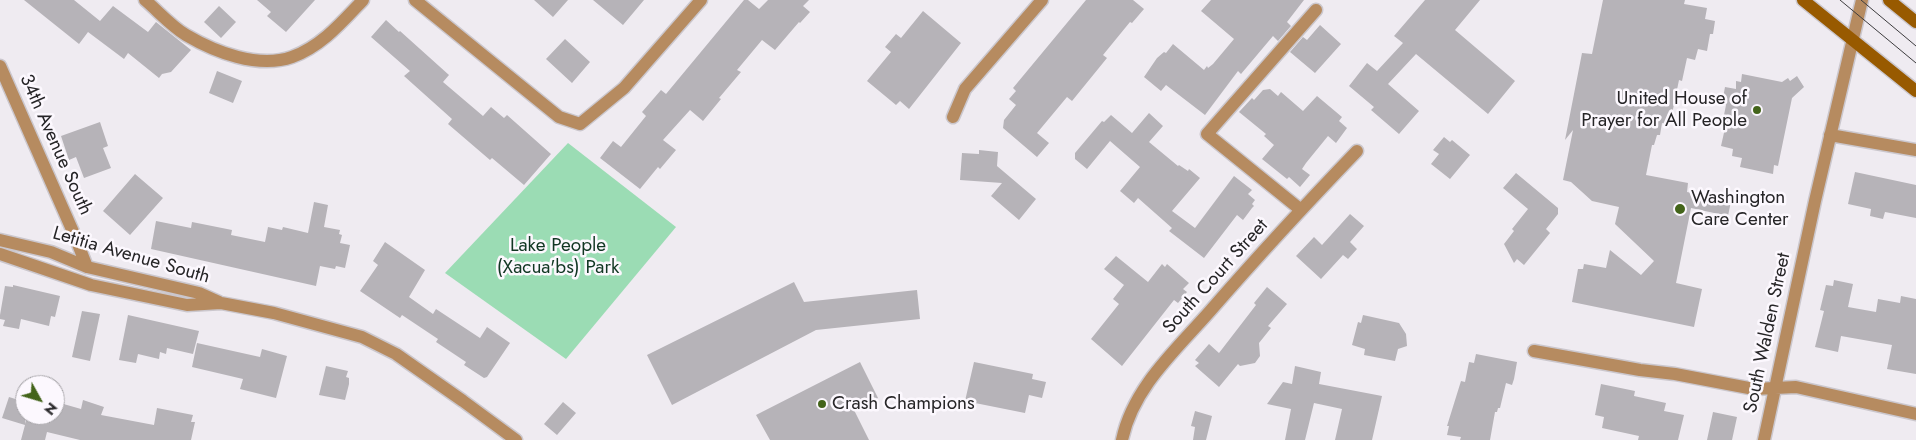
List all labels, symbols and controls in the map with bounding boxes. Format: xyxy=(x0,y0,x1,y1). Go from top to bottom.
street label: 34th Avenue South xyxy=(14,71,96,219)
place label: United House of Prayer for All People xyxy=(1581,88,1747,132)
marker: United House of Prayer for All People xyxy=(1751,104,1763,116)
place label: Washington Care Center xyxy=(1691,187,1789,231)
marker: Washington Care Center xyxy=(1673,202,1687,216)
street label: South Court Street xyxy=(1159,215,1273,339)
street label: Letitia Avenue South xyxy=(50,223,212,289)
park label: Lake People (Xacua'bs) Park xyxy=(497,235,619,279)
street label: South Walden Street xyxy=(1740,251,1796,415)
north arrow xyxy=(15,375,65,425)
place label: Crash Champions xyxy=(832,393,975,415)
text: N xyxy=(40,398,62,419)
marker: Crash Champions xyxy=(816,398,828,410)

